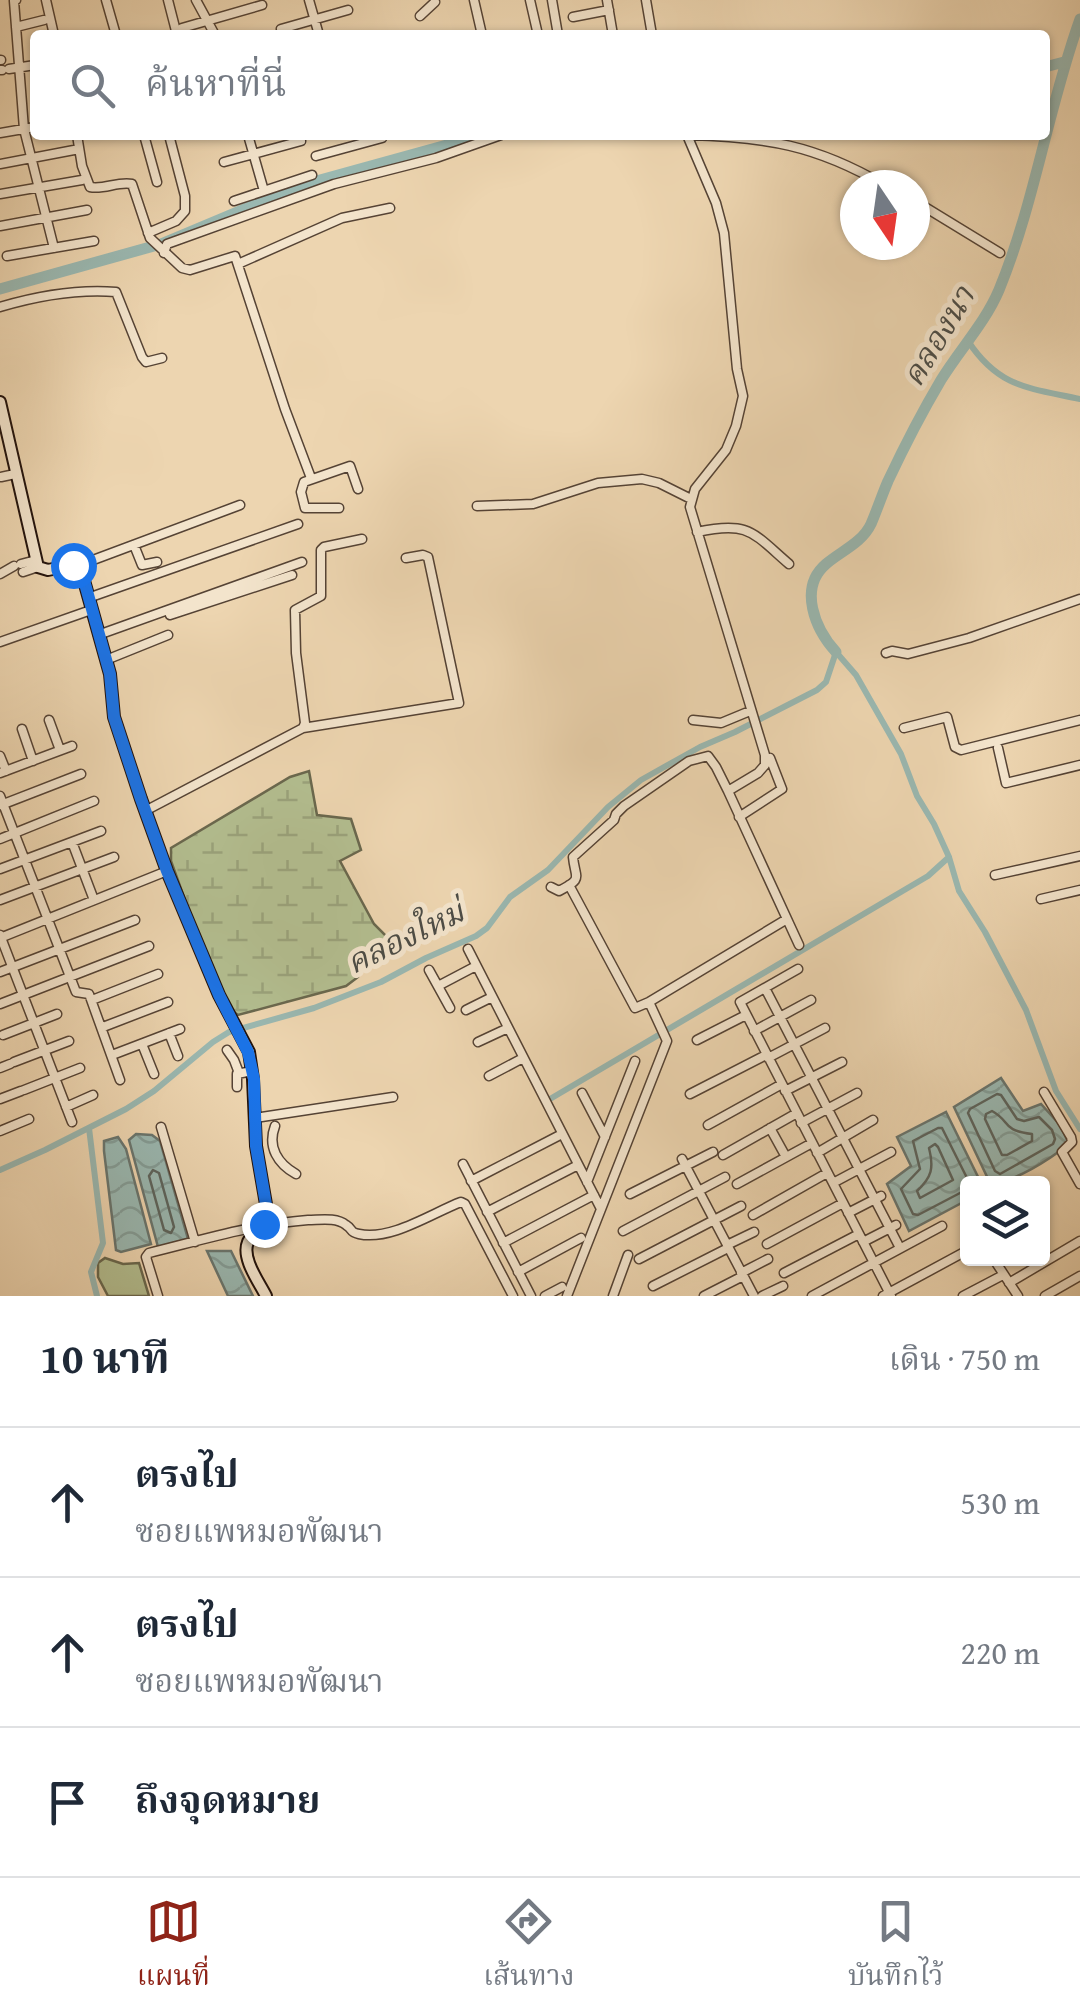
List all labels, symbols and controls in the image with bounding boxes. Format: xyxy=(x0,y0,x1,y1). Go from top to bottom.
search box xyxy=(30,30,1050,140)
text: ค้นหาที่นี่ xyxy=(145,54,286,110)
icon: search xyxy=(65,58,120,113)
north arrow xyxy=(840,170,930,260)
water label: คลองนา xyxy=(889,276,987,395)
route start xyxy=(51,543,97,589)
water label: คลองใหม่ xyxy=(338,886,475,985)
map controls xyxy=(960,1176,1050,1266)
button: layers xyxy=(960,1176,1050,1266)
route end xyxy=(242,1202,288,1248)
text: 10 นาที xyxy=(40,1327,170,1388)
text: เดิน · 750 m xyxy=(889,1335,1040,1382)
text: ตรงไป xyxy=(135,1445,239,1501)
icon: ahead xyxy=(40,1475,95,1530)
text: 530 m xyxy=(961,1479,1040,1526)
text: ซอยแพหมอพัฒนา xyxy=(135,1507,384,1554)
text: ตรงไป xyxy=(135,1595,239,1651)
icon: ahead xyxy=(40,1625,95,1680)
text: 220 m xyxy=(961,1629,1040,1676)
text: ซอยแพหมอพัฒนา xyxy=(135,1657,384,1704)
text: ถึงจุดหมาย xyxy=(135,1771,320,1827)
icon: arrive xyxy=(40,1775,95,1830)
tab: แผนที่ xyxy=(137,1894,210,2000)
tab: เส้นทาง xyxy=(483,1894,575,2000)
tab: บันทึกไว้ xyxy=(848,1894,943,2000)

